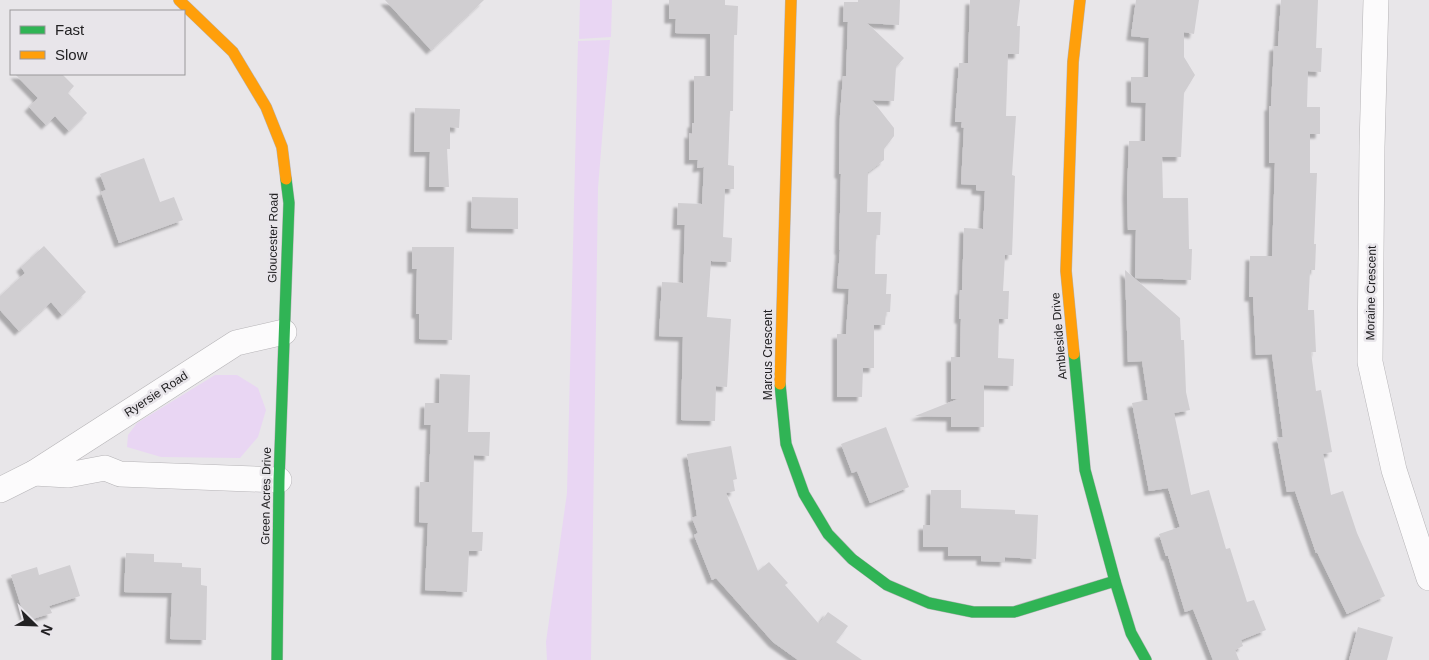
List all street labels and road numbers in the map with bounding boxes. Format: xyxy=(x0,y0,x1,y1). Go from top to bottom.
street label: Gloucester Road xyxy=(265,193,281,283)
street label: Moraine Crescent xyxy=(1363,245,1379,340)
street label: Ambleside Drive xyxy=(1048,292,1070,380)
street label: Marcus Crescent xyxy=(761,309,775,400)
street label: Ryersie Road xyxy=(122,368,190,420)
street label: Green Acres Drive xyxy=(258,447,274,545)

